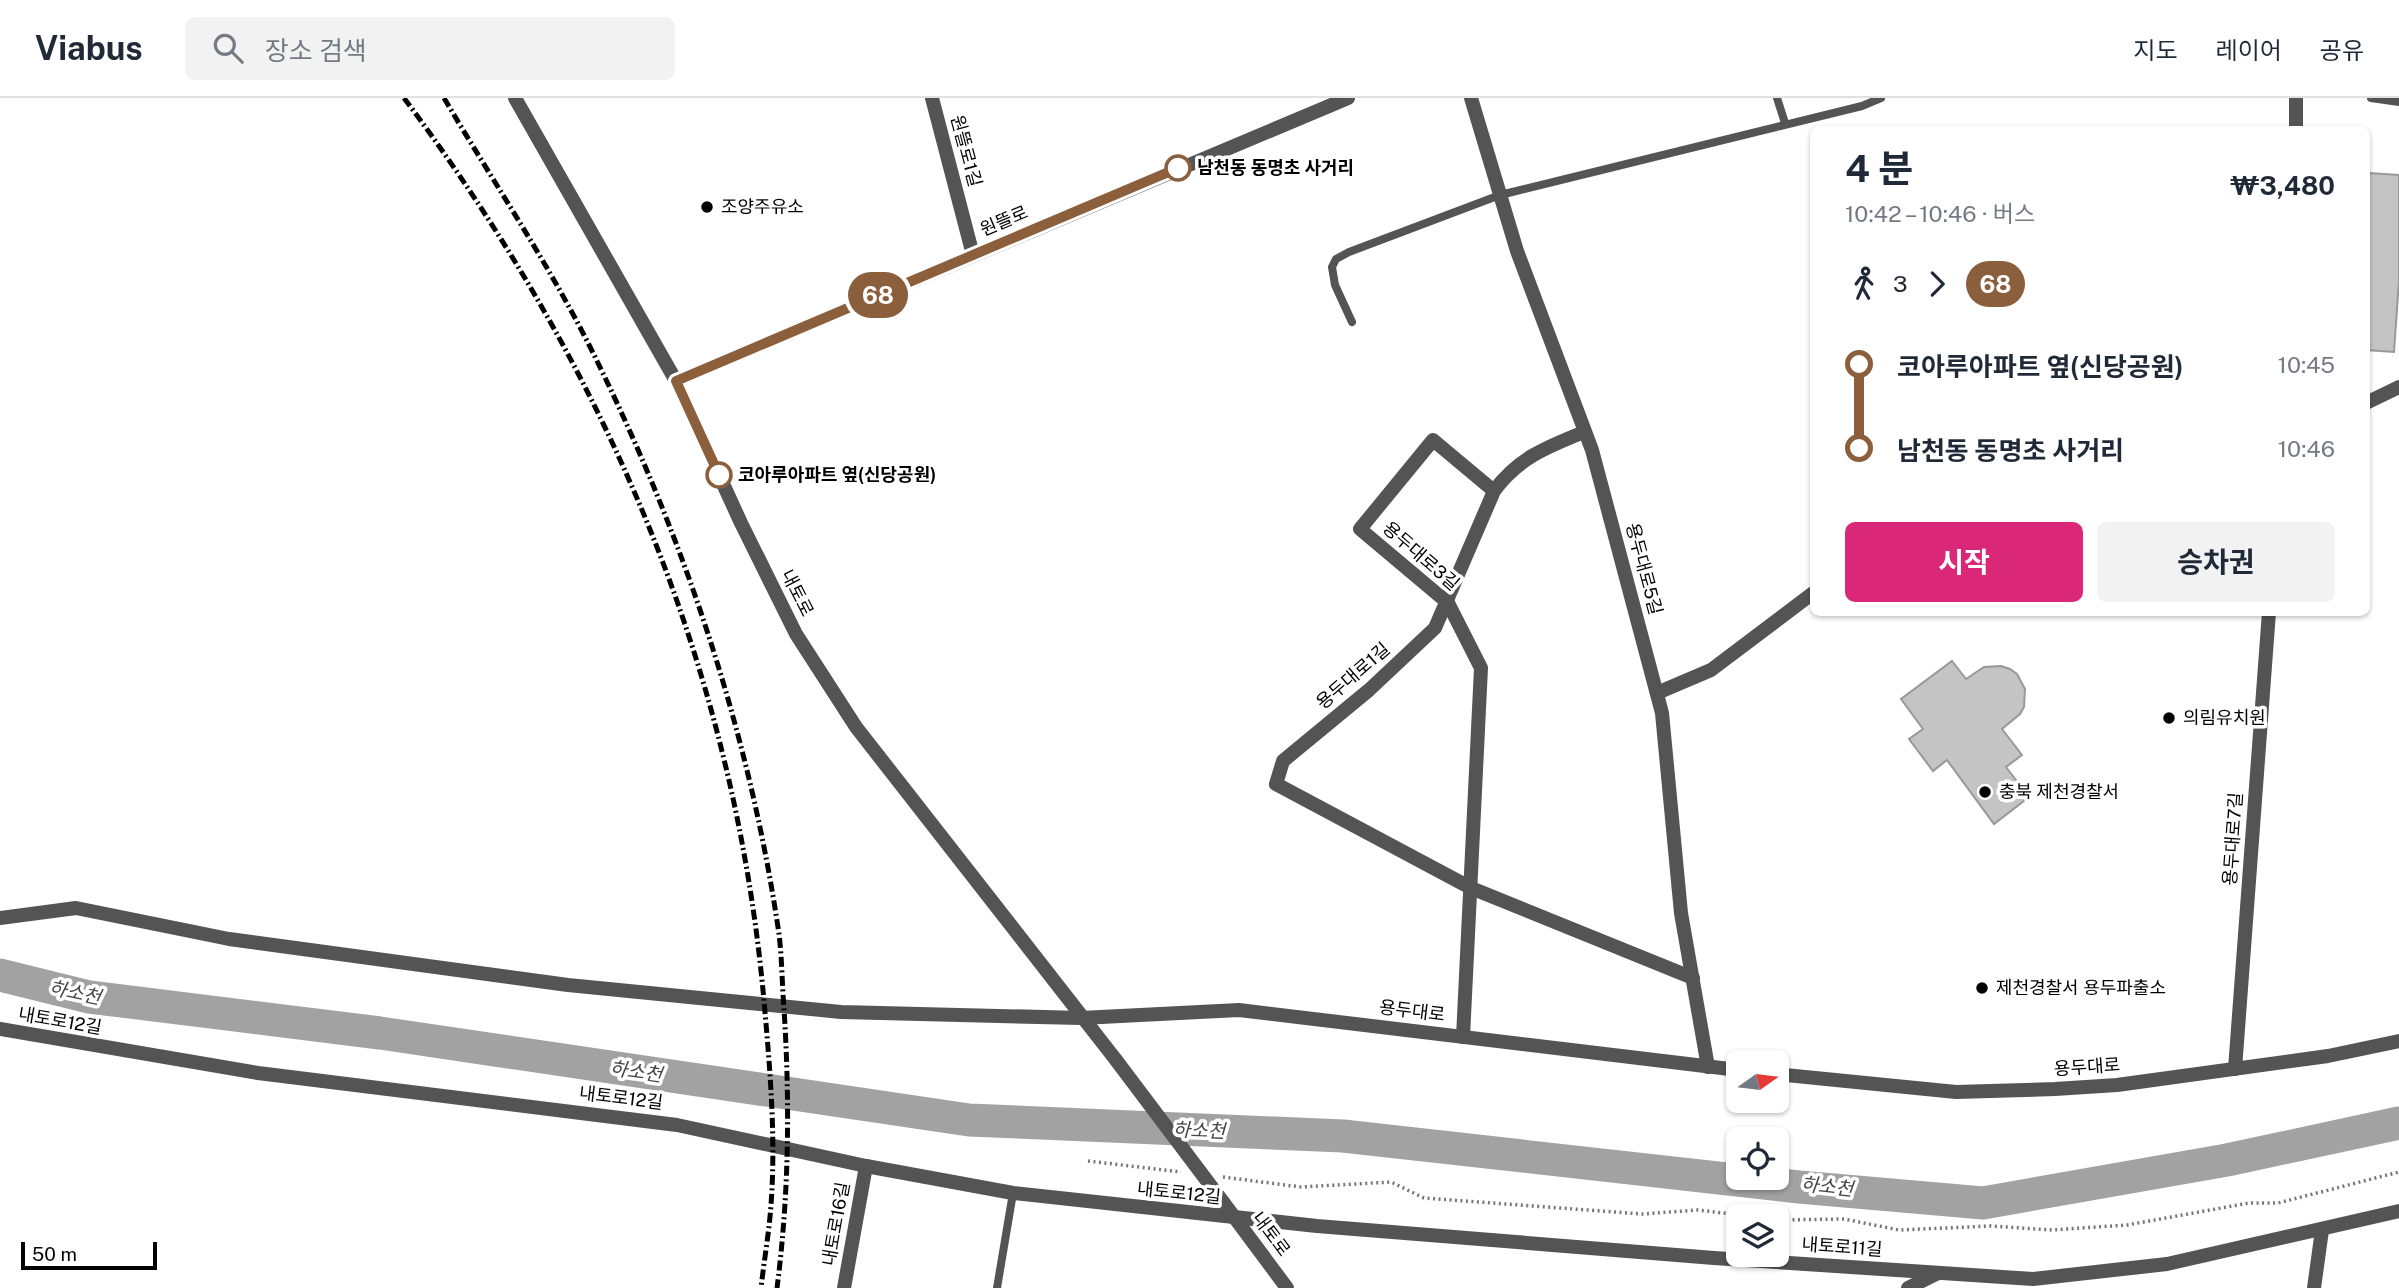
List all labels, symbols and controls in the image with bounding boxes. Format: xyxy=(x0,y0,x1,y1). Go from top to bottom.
search box xyxy=(185,17,675,80)
text: Viabus xyxy=(35,29,143,67)
icon: search xyxy=(209,29,247,67)
text: 장소 검색 xyxy=(265,35,367,66)
text: 지도 xyxy=(2133,36,2178,64)
text: 레이어 xyxy=(2216,36,2282,64)
text: 공유 xyxy=(2320,36,2364,64)
street label: 원뜰로1길 xyxy=(947,113,986,189)
text: 4 분 xyxy=(1845,146,1913,191)
marker: 남천동 동명초 사거리 xyxy=(1165,155,1191,181)
place label: 남천동 동명초 사거리 xyxy=(1197,157,1354,178)
text: ₩3,480 xyxy=(2230,170,2335,201)
place label: 조양주유소 xyxy=(721,196,804,217)
marker: 조양주유소 xyxy=(699,199,715,215)
text: 10:42 – 10:46 · 버스 xyxy=(1845,200,2035,227)
street label: 원뜰로 xyxy=(977,201,1031,240)
icon: walk xyxy=(1845,265,1883,303)
icon: forward xyxy=(1918,265,1956,303)
text: 3 xyxy=(1893,270,1908,297)
text: 68 xyxy=(1980,270,2011,298)
line badge: 68 xyxy=(846,272,910,318)
text: 68 xyxy=(862,281,894,309)
text: 코아루아파트 옆(신당공원) xyxy=(1897,351,2183,382)
text: 10:45 xyxy=(2278,351,2335,378)
text: 남천동 동명초 사거리 xyxy=(1897,435,2124,466)
text: 10:46 xyxy=(2278,435,2335,462)
marker: 코아루아파트 옆(신당공원) xyxy=(706,462,732,488)
place label: 코아루아파트 옆(신당공원) xyxy=(738,464,936,485)
street label: 용두대로3길 xyxy=(1379,517,1464,594)
street label: 용두대로5길 xyxy=(1622,521,1667,617)
button: 시작 xyxy=(1845,522,2083,602)
button: 승차권 xyxy=(2097,522,2335,602)
street label: 내토로 xyxy=(777,566,818,620)
street label: 용두대로1길 xyxy=(1312,638,1394,713)
place label: 의림유치원 xyxy=(2183,707,2266,728)
marker: 의림유치원 xyxy=(2161,710,2177,726)
place label: 충북 제천경찰서 xyxy=(1999,781,2119,802)
marker: 충북 제천경찰서 xyxy=(1977,784,1993,800)
street label: 용두대로7길 xyxy=(2219,792,2246,886)
water label: 하소천 xyxy=(47,976,104,1009)
place label: 제천경찰서 용두파출소 xyxy=(1996,977,2166,998)
marker: 제천경찰서 용두파출소 xyxy=(1974,980,1990,996)
street label: 용두대로 xyxy=(1378,996,1446,1025)
street label: 내토로12길 xyxy=(17,1003,103,1038)
north arrow xyxy=(1726,1050,1788,1113)
map controls xyxy=(1726,1050,1789,1267)
street label: 용두대로 xyxy=(2053,1054,2121,1079)
water label: 하소천 xyxy=(608,1056,665,1086)
street label: 내토로12길 xyxy=(578,1082,664,1113)
water label: 하소천 xyxy=(1172,1118,1227,1142)
button: locate xyxy=(1726,1127,1789,1190)
water label: 하소천 xyxy=(1800,1172,1856,1200)
street label: 내토로12길 xyxy=(1136,1178,1222,1207)
street label: 내토로16길 xyxy=(818,1180,853,1267)
button: layers xyxy=(1726,1204,1789,1267)
street label: 내토로 xyxy=(1248,1208,1295,1260)
street label: 내토로11길 xyxy=(1801,1233,1883,1260)
scale bar xyxy=(21,1239,158,1271)
text: 50 m xyxy=(32,1243,77,1265)

